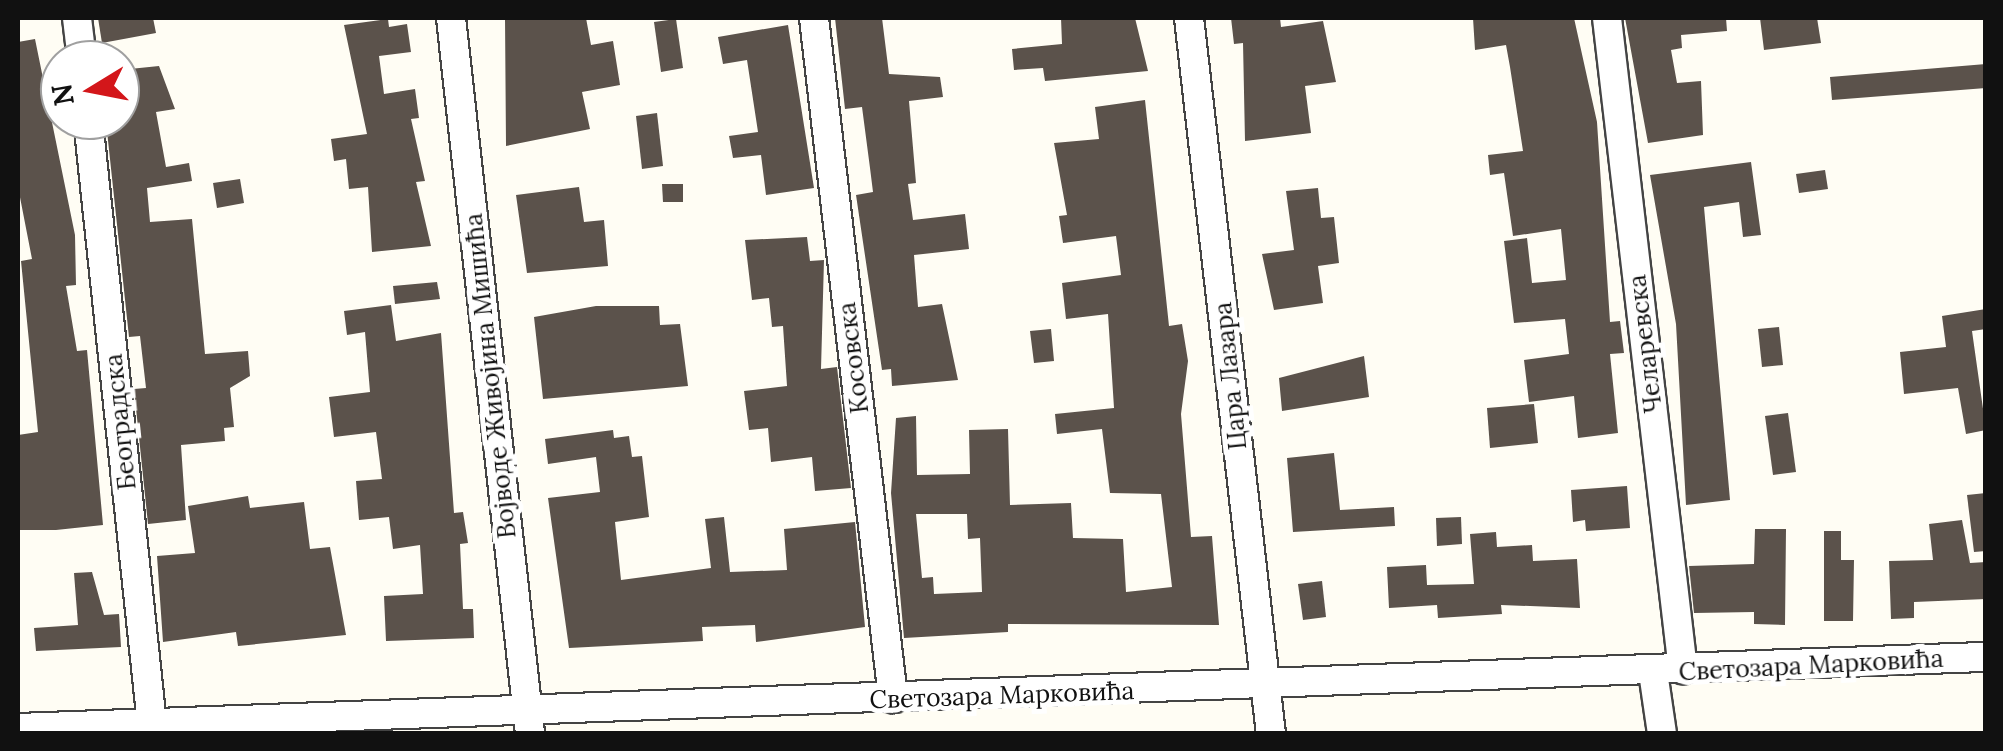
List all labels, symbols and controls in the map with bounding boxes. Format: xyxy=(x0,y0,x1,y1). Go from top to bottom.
north arrow xyxy=(40,40,140,140)
text: N xyxy=(43,81,82,109)
street label: Војводе Живојина Мишића xyxy=(458,212,522,540)
street label: Челаревска xyxy=(1622,273,1668,415)
street label: Косовска xyxy=(831,301,875,415)
street label: Цара Лазара xyxy=(1207,301,1253,451)
street label: Београдска xyxy=(98,352,142,492)
street label: Светозара Марковића xyxy=(1678,643,1944,687)
street label: Светозара Марковића xyxy=(869,675,1135,715)

